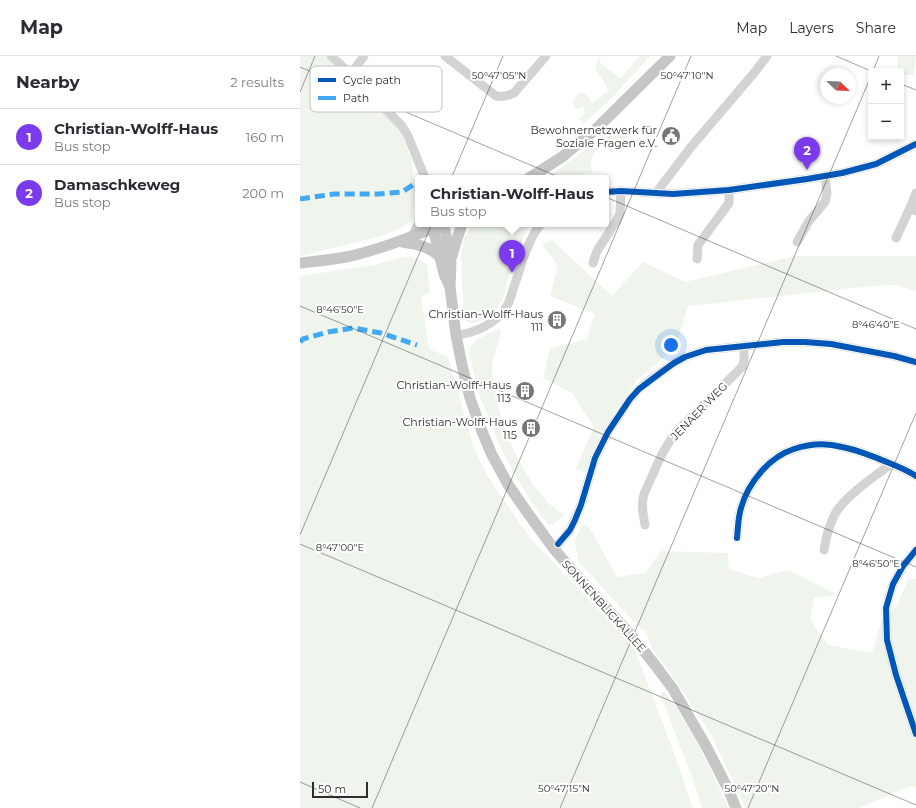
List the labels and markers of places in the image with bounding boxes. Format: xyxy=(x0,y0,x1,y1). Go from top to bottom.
place label: Bewohnernetzwerk für Soziale Fragen e.V. xyxy=(530,123,657,150)
public building icon: Bewohnernetzwerk für Soziale Fragen e.V. xyxy=(660,125,682,147)
pin: 2 xyxy=(794,137,820,170)
pin: 1 xyxy=(499,240,525,273)
place label: Christian-Wolff-Haus 111 xyxy=(429,307,544,334)
building icon: Christian-Wolff-Haus 111 xyxy=(546,309,568,331)
place label: Christian-Wolff-Haus 113 xyxy=(397,378,512,405)
building icon: Christian-Wolff-Haus 113 xyxy=(514,380,536,402)
place label: Christian-Wolff-Haus 115 xyxy=(403,415,518,442)
building icon: Christian-Wolff-Haus 115 xyxy=(520,417,542,439)

